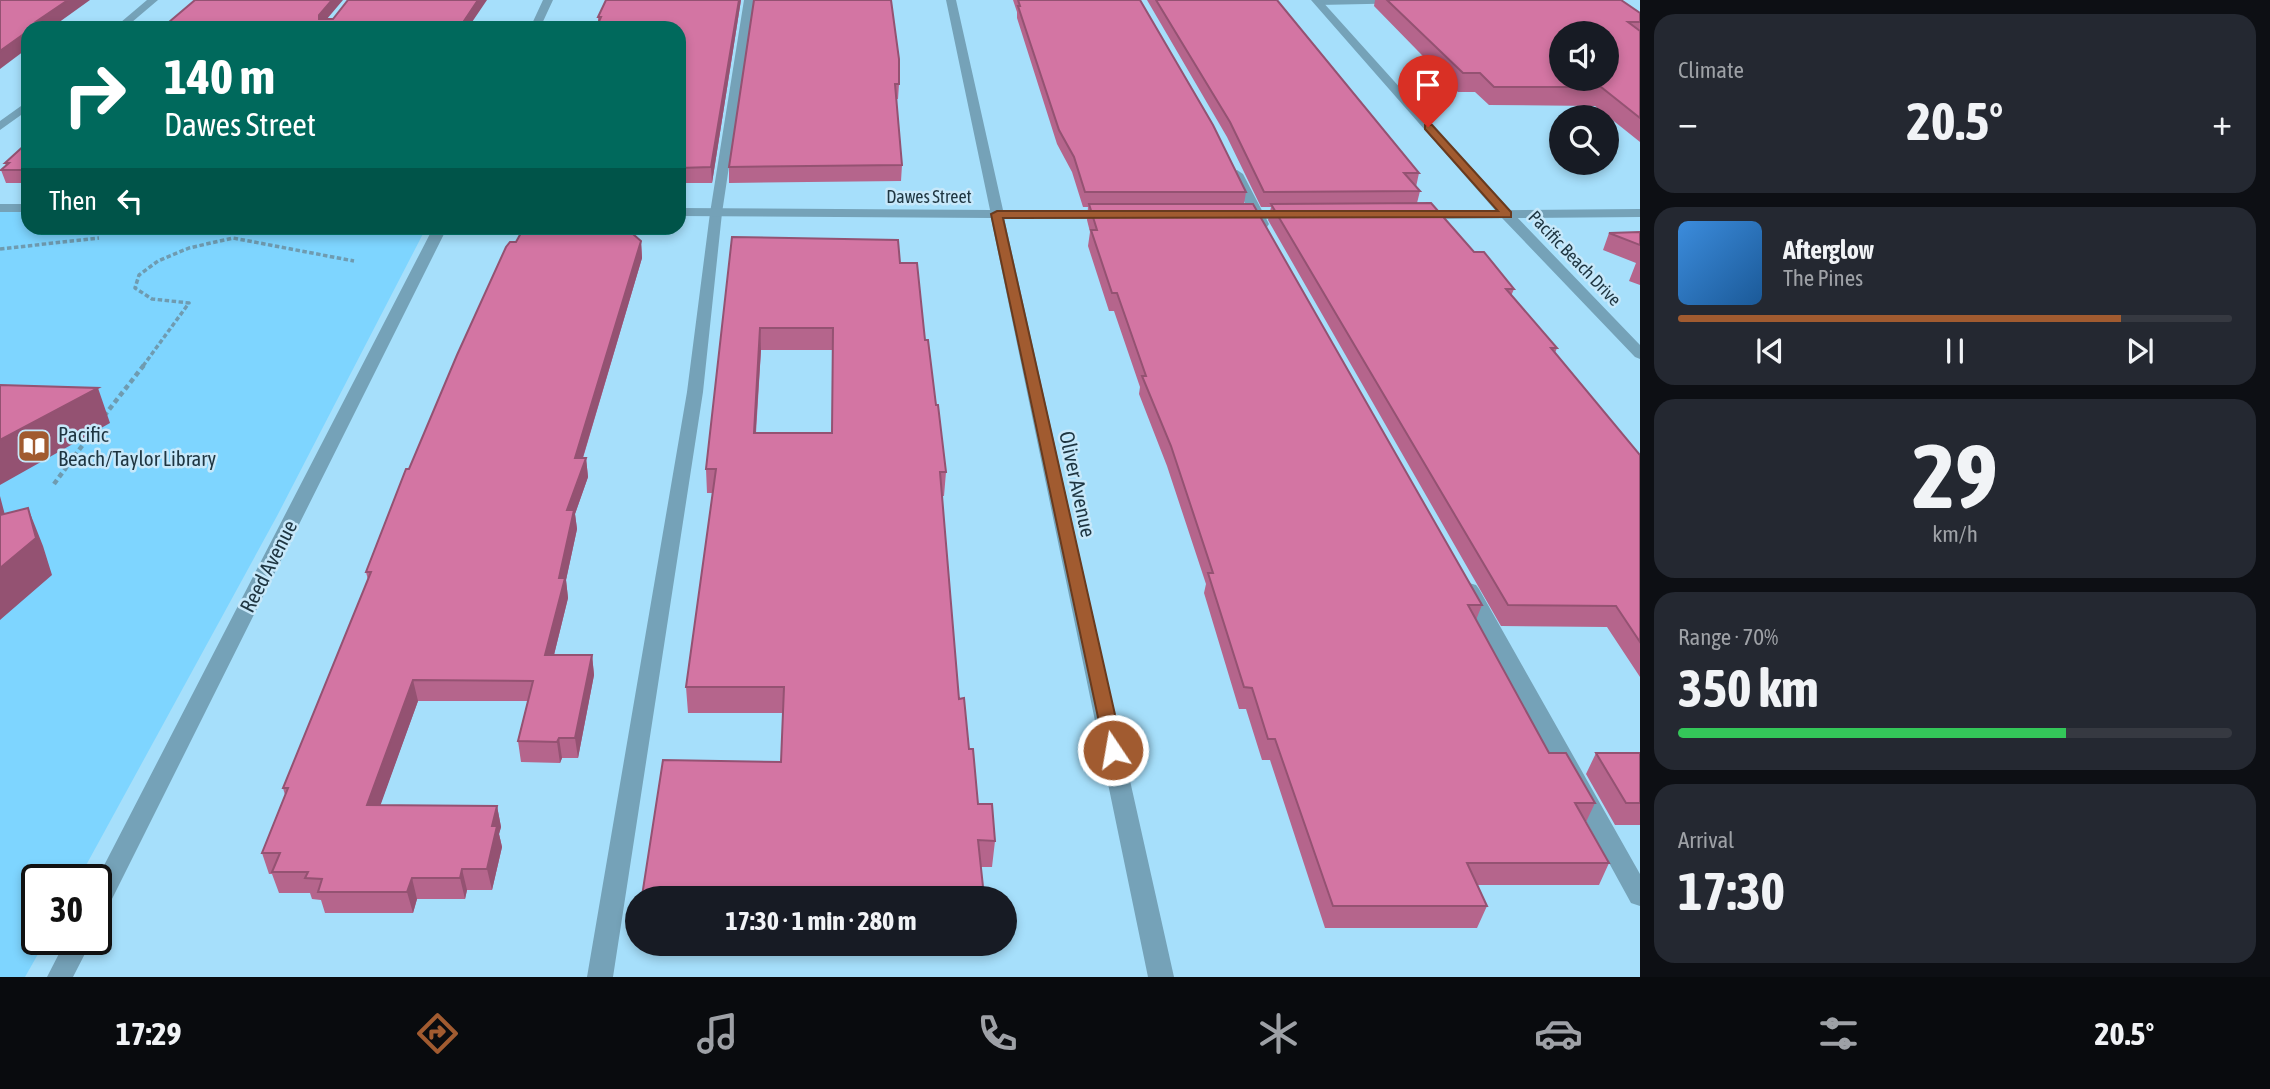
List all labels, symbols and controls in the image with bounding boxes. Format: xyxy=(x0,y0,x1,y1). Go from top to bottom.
map controls xyxy=(1549,21,1619,175)
button: sound xyxy=(1549,21,1619,91)
text: 140 m xyxy=(164,48,275,104)
icon: right xyxy=(49,49,140,140)
pin xyxy=(1398,55,1458,127)
text: Climate xyxy=(1678,57,1744,83)
icon: arrive xyxy=(1409,66,1447,104)
text: 20.5° xyxy=(1907,91,2003,151)
text: − xyxy=(1678,100,1698,143)
text: + xyxy=(2212,100,2232,143)
button: search xyxy=(1549,105,1619,175)
text: Dawes Street xyxy=(164,106,316,143)
icon: left xyxy=(111,182,149,220)
text: Then xyxy=(49,186,97,216)
street label: Dawes Street xyxy=(886,186,972,207)
street label: Pacific Beach Drive xyxy=(1524,206,1626,310)
text: Afterglow xyxy=(1783,235,1874,265)
text: The Pines xyxy=(1783,265,1863,291)
icon: previous xyxy=(1751,332,1789,370)
icon: pause xyxy=(1936,332,1974,370)
icon: next xyxy=(2121,332,2159,370)
place label: Pacific Beach/Taylor Library xyxy=(58,422,216,470)
text: 29 xyxy=(1912,423,1998,527)
library icon: Pacific Beach/Taylor Library xyxy=(15,427,53,465)
street label: Oliver Avenue xyxy=(1055,429,1101,539)
street label: Reed Avenue xyxy=(235,516,301,616)
text: km/h xyxy=(1932,521,1978,547)
text: Range · 70% xyxy=(1678,624,1778,650)
text: 350 km xyxy=(1678,658,1819,718)
position arrow xyxy=(1076,713,1150,787)
text: Arrival xyxy=(1678,827,1734,853)
text: 17:30 xyxy=(1678,861,1785,921)
speed limit sign: 30 xyxy=(21,864,112,955)
text: 17:30 · 1 min · 280 m xyxy=(726,906,916,936)
icon: directions xyxy=(413,1009,462,1058)
icon: music xyxy=(693,1009,742,1058)
icon: phone xyxy=(973,1009,1022,1058)
icon: climate xyxy=(1254,1009,1303,1058)
icon: car xyxy=(1534,1009,1583,1058)
icon: filters xyxy=(1814,1009,1863,1058)
text: 17:29 xyxy=(116,1015,182,1052)
text: 20.5° xyxy=(2095,1015,2154,1052)

